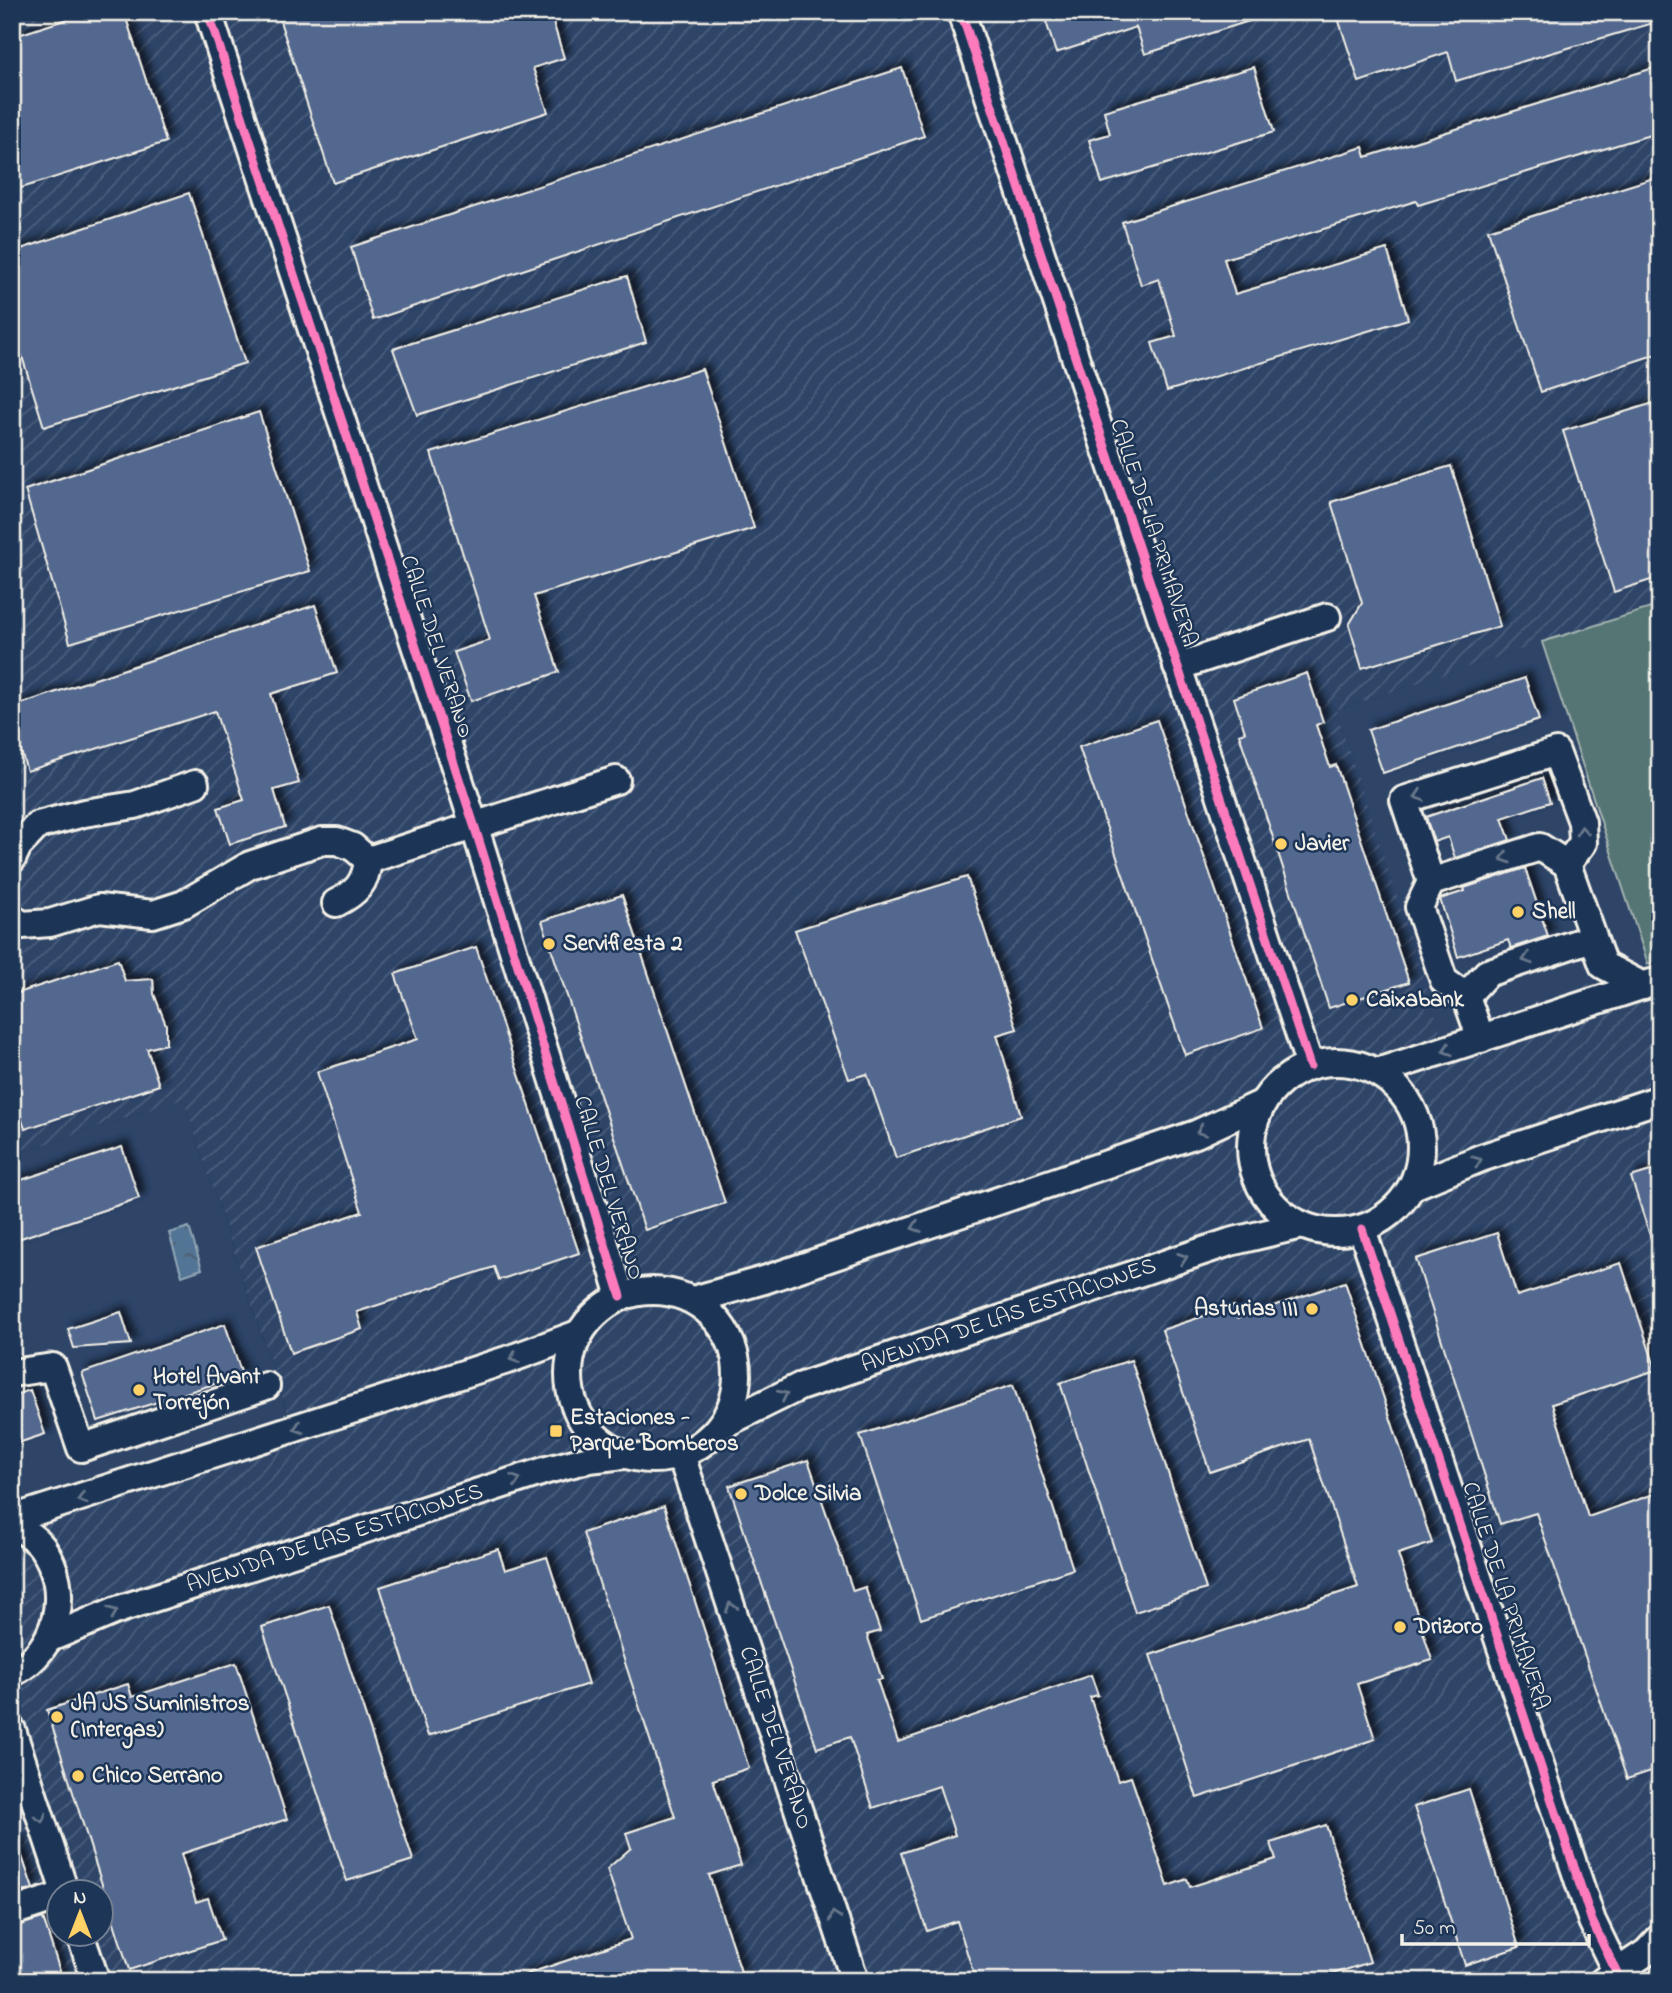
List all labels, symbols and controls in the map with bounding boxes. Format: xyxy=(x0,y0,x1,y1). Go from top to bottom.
street label: CALLE DE LA PRIMAVERA xyxy=(1100,415,1206,651)
street label: CALLE DEL VERANO xyxy=(391,551,481,743)
one-way arrow xyxy=(1414,787,1426,802)
one-way arrow xyxy=(1575,826,1590,837)
place label: Javier xyxy=(1295,828,1350,861)
marker: Javier xyxy=(1273,836,1289,852)
one-way arrow xyxy=(1499,850,1511,865)
place label: Shell xyxy=(1532,896,1576,929)
marker: Shell xyxy=(1510,904,1526,920)
place label: Servifiesta 2 xyxy=(563,928,683,961)
marker: Servifiesta 2 xyxy=(541,936,557,952)
one-way arrow xyxy=(1521,951,1533,966)
place label: Caixabank xyxy=(1366,984,1465,1017)
marker: Caixabank xyxy=(1344,992,1360,1008)
one-way arrow xyxy=(1442,1042,1454,1056)
street label: CALLE DEL VERANO xyxy=(564,1092,652,1284)
one-way arrow xyxy=(1196,1123,1208,1137)
one-way arrow xyxy=(1470,1155,1482,1169)
one-way arrow xyxy=(911,1219,923,1233)
street label: AVENIDA DE LAS ESTACIONES xyxy=(857,1250,1161,1382)
one-way arrow xyxy=(1177,1252,1189,1266)
place label: Asturias III xyxy=(1194,1293,1298,1326)
marker: Asturias III xyxy=(1304,1301,1320,1317)
one-way arrow xyxy=(509,1349,521,1363)
place label: Hotel Avant Torrejón xyxy=(153,1361,261,1420)
marker: Hotel Avant Torrejón xyxy=(131,1382,147,1398)
one-way arrow xyxy=(776,1389,788,1403)
place label: Estaciones - Parque Bomberos xyxy=(570,1402,739,1461)
one-way arrow xyxy=(292,1420,304,1435)
marker: Estaciones - Parque Bomberos xyxy=(548,1423,564,1439)
one-way arrow xyxy=(509,1474,521,1489)
street label: AVENIDA DE LAS ESTACIONES xyxy=(183,1475,487,1603)
place label: Dolce Silvia xyxy=(754,1478,862,1511)
street label: CALLE DE LA PRIMAVERA xyxy=(1452,1478,1558,1714)
marker: Dolce Silvia xyxy=(733,1486,749,1502)
one-way arrow xyxy=(76,1491,88,1505)
one-way arrow xyxy=(725,1601,739,1614)
one-way arrow xyxy=(107,1606,119,1620)
place label: Drizoro xyxy=(1413,1611,1483,1644)
marker: Drizoro xyxy=(1392,1619,1408,1635)
street label: CALLE DEL VERANO xyxy=(730,1642,820,1834)
place label: JA JS Suministros (Intergas) xyxy=(71,1688,250,1749)
marker: JA JS Suministros (Intergas) xyxy=(49,1709,65,1725)
place label: Chico Serrano xyxy=(92,1760,223,1793)
marker: Chico Serrano xyxy=(70,1768,86,1784)
one-way arrow xyxy=(33,1811,47,1824)
north arrow xyxy=(46,1878,116,1948)
text: N xyxy=(74,1885,87,1912)
scale bar xyxy=(1402,1902,1590,1946)
one-way arrow xyxy=(828,1910,842,1923)
text: 50 m xyxy=(1413,1914,1456,1944)

